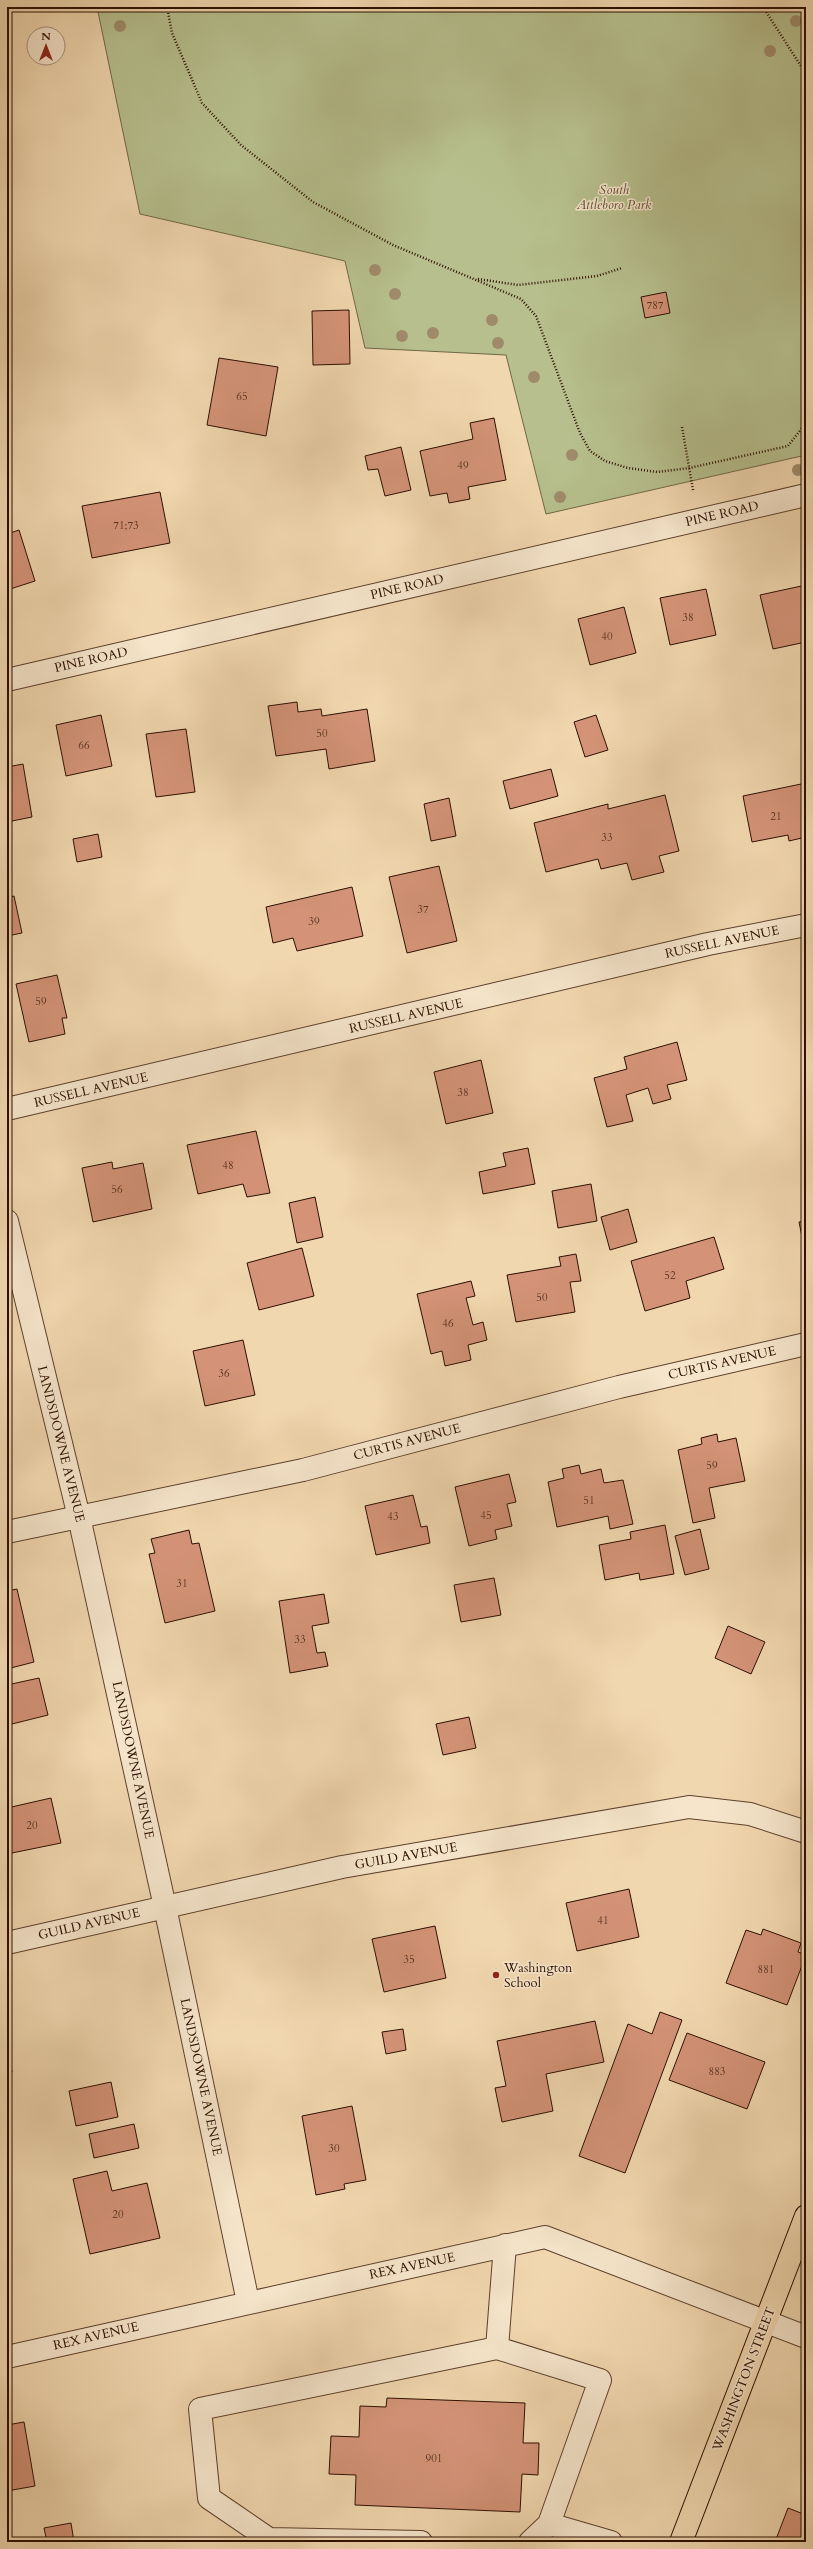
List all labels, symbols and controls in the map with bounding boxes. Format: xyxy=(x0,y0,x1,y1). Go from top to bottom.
north arrow xyxy=(26,26,66,66)
text: N xyxy=(41,29,51,44)
park label: South Attleboro Park xyxy=(576,181,652,214)
house number: 787 xyxy=(647,298,664,313)
house number: 65 xyxy=(236,389,248,404)
house number: 49 xyxy=(457,458,469,473)
street label: PINE ROAD xyxy=(684,497,760,531)
house number: 71;73 xyxy=(113,518,139,533)
street label: PINE ROAD xyxy=(369,570,445,604)
house number: 38 xyxy=(682,610,694,625)
house number: 40 xyxy=(601,629,613,644)
street label: PINE ROAD xyxy=(53,643,129,677)
house number: 50 xyxy=(316,726,328,741)
house number: 66 xyxy=(78,738,90,753)
house number: 21 xyxy=(770,809,782,824)
house number: 33 xyxy=(601,830,613,845)
house number: 37 xyxy=(417,902,429,917)
house number: 39 xyxy=(308,914,320,929)
street label: RUSSELL AVENUE xyxy=(663,921,781,963)
house number: 59 xyxy=(35,994,47,1009)
street label: RUSSELL AVENUE xyxy=(347,994,465,1038)
street label: RUSSELL AVENUE xyxy=(32,1068,150,1112)
house number: 38 xyxy=(457,1085,469,1100)
house number: 48 xyxy=(222,1158,234,1173)
house number: 56 xyxy=(111,1182,123,1197)
house number: 52 xyxy=(664,1268,676,1283)
house number: 50 xyxy=(536,1290,548,1305)
house number: 46 xyxy=(442,1316,454,1331)
street label: CURTIS AVENUE xyxy=(666,1342,778,1384)
street label: LANDSDOWNE AVENUE xyxy=(33,1364,89,1524)
house number: 36 xyxy=(218,1366,230,1381)
street label: CURTIS AVENUE xyxy=(351,1419,463,1465)
house number: 59 xyxy=(706,1458,718,1473)
house number: 51 xyxy=(583,1493,595,1508)
house number: 45 xyxy=(480,1508,492,1523)
house number: 43 xyxy=(387,1509,399,1524)
house number: 31 xyxy=(176,1576,188,1591)
house number: 33 xyxy=(294,1632,306,1647)
street label: LANDSDOWNE AVENUE xyxy=(108,1680,158,1840)
house number: 20 xyxy=(26,1818,38,1833)
street label: GUILD AVENUE xyxy=(353,1838,459,1874)
street label: GUILD AVENUE xyxy=(36,1904,142,1944)
house number: 41 xyxy=(597,1913,609,1928)
house number: 35 xyxy=(403,1952,415,1967)
place label: Washington School xyxy=(503,1959,573,1992)
house number: 881 xyxy=(758,1962,774,1977)
marker: Washington School xyxy=(491,1970,501,1980)
street label: LANDSDOWNE AVENUE xyxy=(176,1997,226,2157)
house number: 883 xyxy=(709,2064,726,2079)
house number: 30 xyxy=(328,2141,340,2156)
house number: 20 xyxy=(112,2207,124,2222)
street label: REX AVENUE xyxy=(367,2248,457,2284)
street label: WASHINGTON STREET xyxy=(708,2304,780,2454)
street label: REX AVENUE xyxy=(51,2317,141,2355)
house number: 901 xyxy=(426,2451,442,2466)

